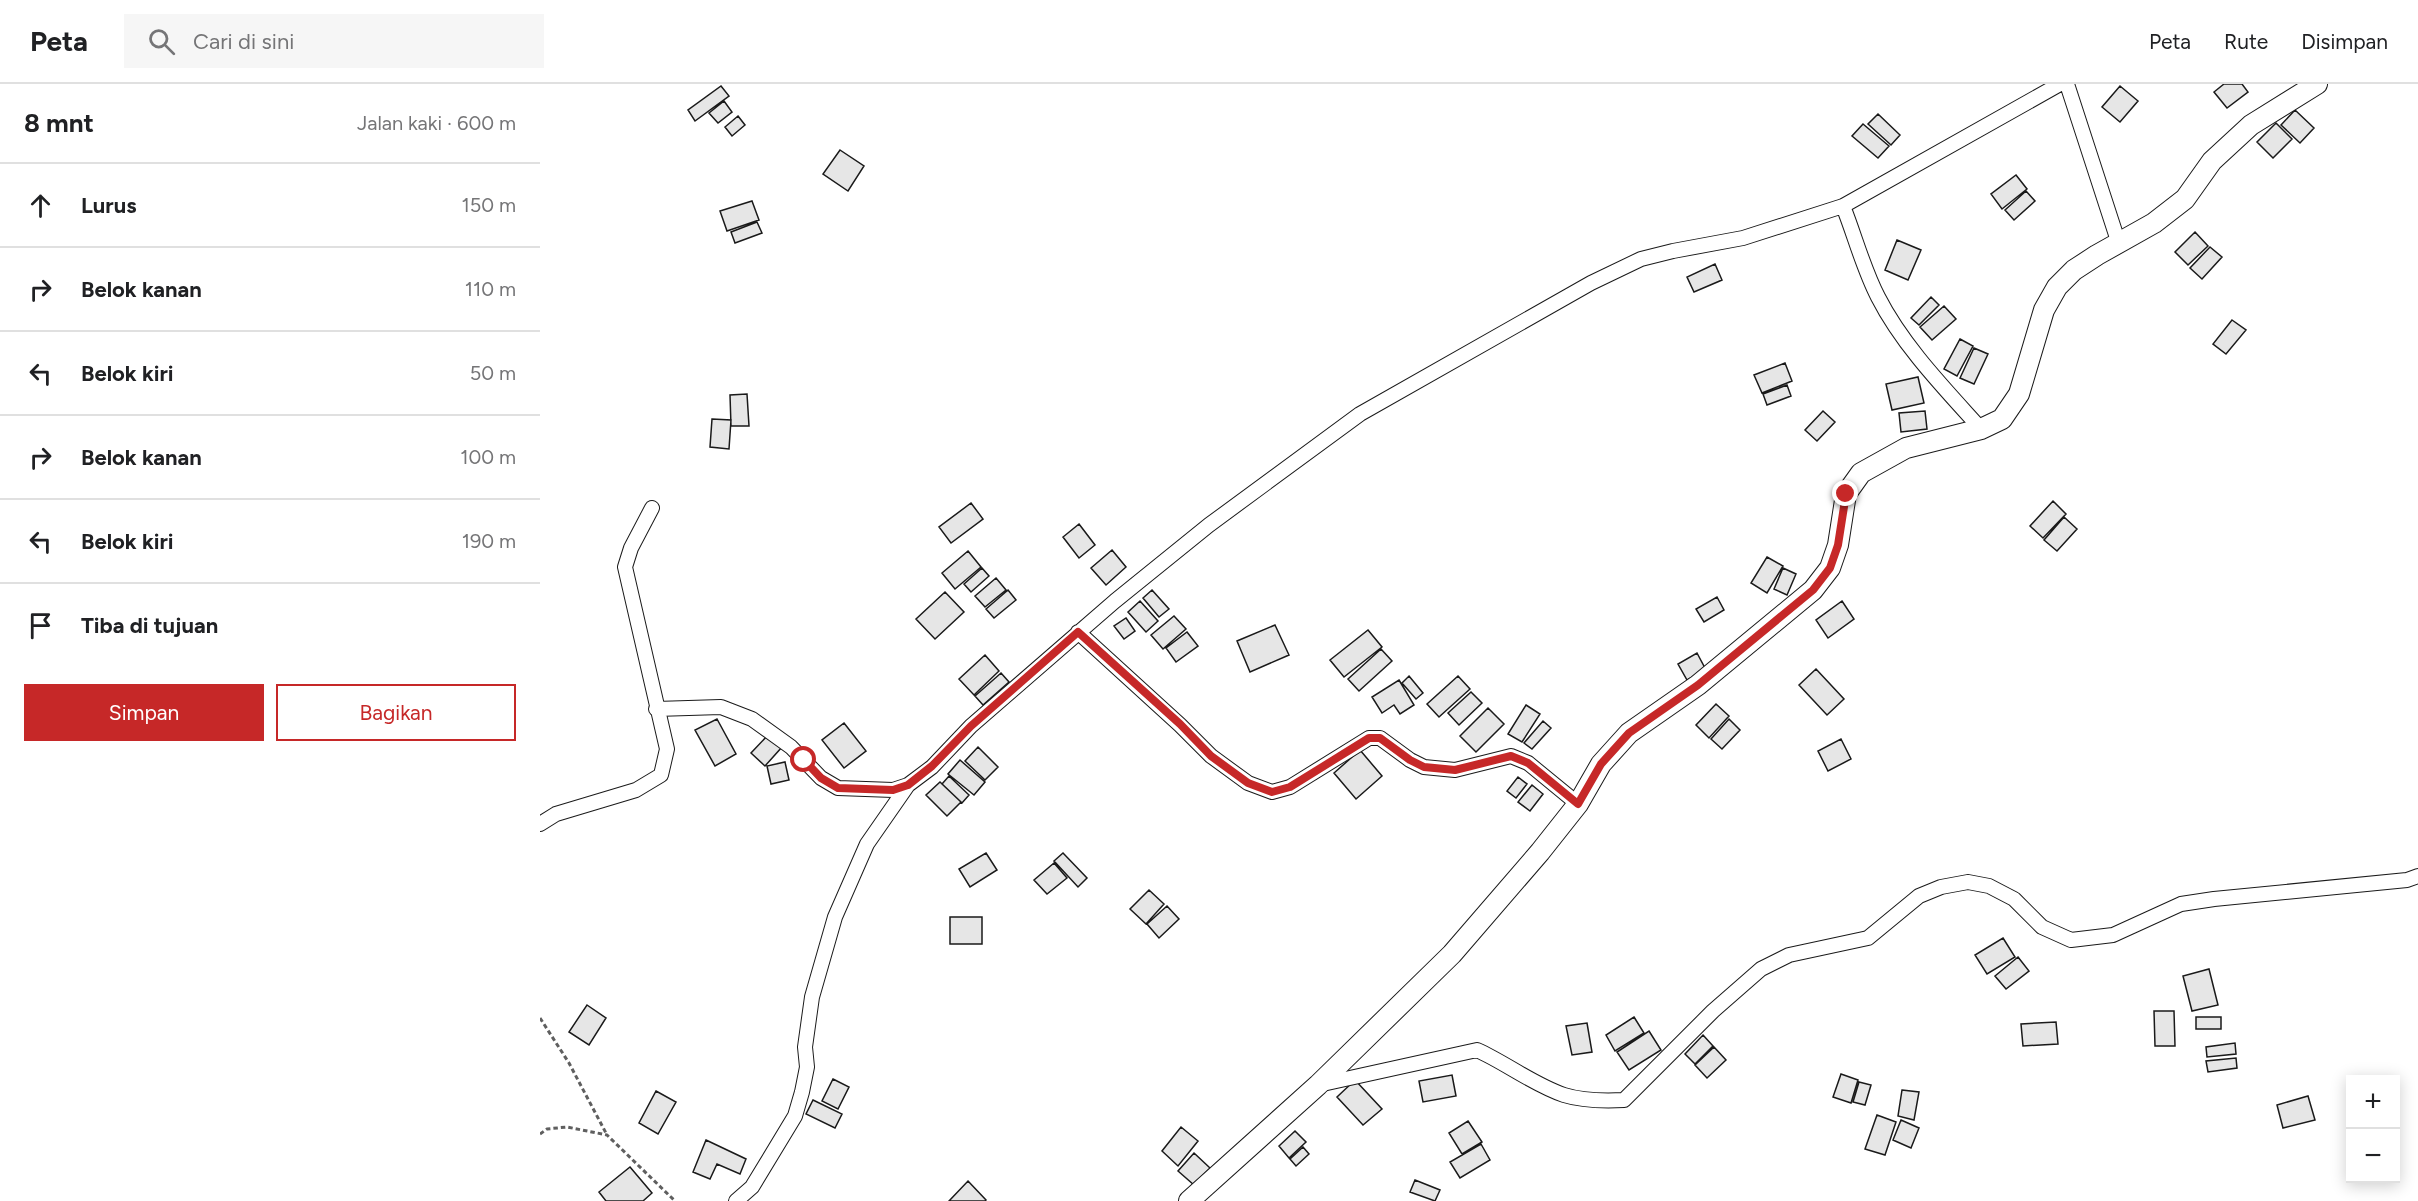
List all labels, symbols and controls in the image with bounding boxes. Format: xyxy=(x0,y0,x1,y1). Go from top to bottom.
search box xyxy=(124,14,544,68)
text: Peta xyxy=(30,24,88,58)
icon: search xyxy=(145,25,178,58)
text: Cari di sini xyxy=(193,28,294,55)
text: Peta xyxy=(2149,29,2191,54)
text: Rute xyxy=(2224,29,2268,54)
text: Disimpan xyxy=(2301,29,2388,54)
text: 8 mnt xyxy=(24,107,94,139)
text: Jalan kaki · 600 m xyxy=(357,111,516,135)
icon: ahead xyxy=(24,189,57,222)
text: Lurus xyxy=(81,192,136,219)
text: 150 m xyxy=(461,193,516,217)
icon: right xyxy=(24,273,57,306)
text: Belok kanan xyxy=(81,276,202,303)
text: 110 m xyxy=(465,277,516,301)
icon: left xyxy=(24,357,57,390)
text: Belok kiri xyxy=(81,360,174,387)
text: 50 m xyxy=(470,361,516,385)
icon: right xyxy=(24,441,57,474)
text: Belok kanan xyxy=(81,444,202,471)
text: 100 m xyxy=(460,445,516,469)
route end xyxy=(1832,480,1858,506)
icon: left xyxy=(24,525,57,558)
text: Belok kiri xyxy=(81,528,174,555)
text: 190 m xyxy=(462,529,516,553)
icon: arrive xyxy=(24,609,57,642)
text: Tiba di tujuan xyxy=(81,612,218,639)
button: Simpan xyxy=(24,684,264,741)
button: Bagikan xyxy=(276,684,516,741)
route start xyxy=(790,746,816,772)
map controls xyxy=(2346,1075,2400,1183)
button: + xyxy=(2346,1075,2400,1129)
button: − xyxy=(2346,1129,2400,1183)

